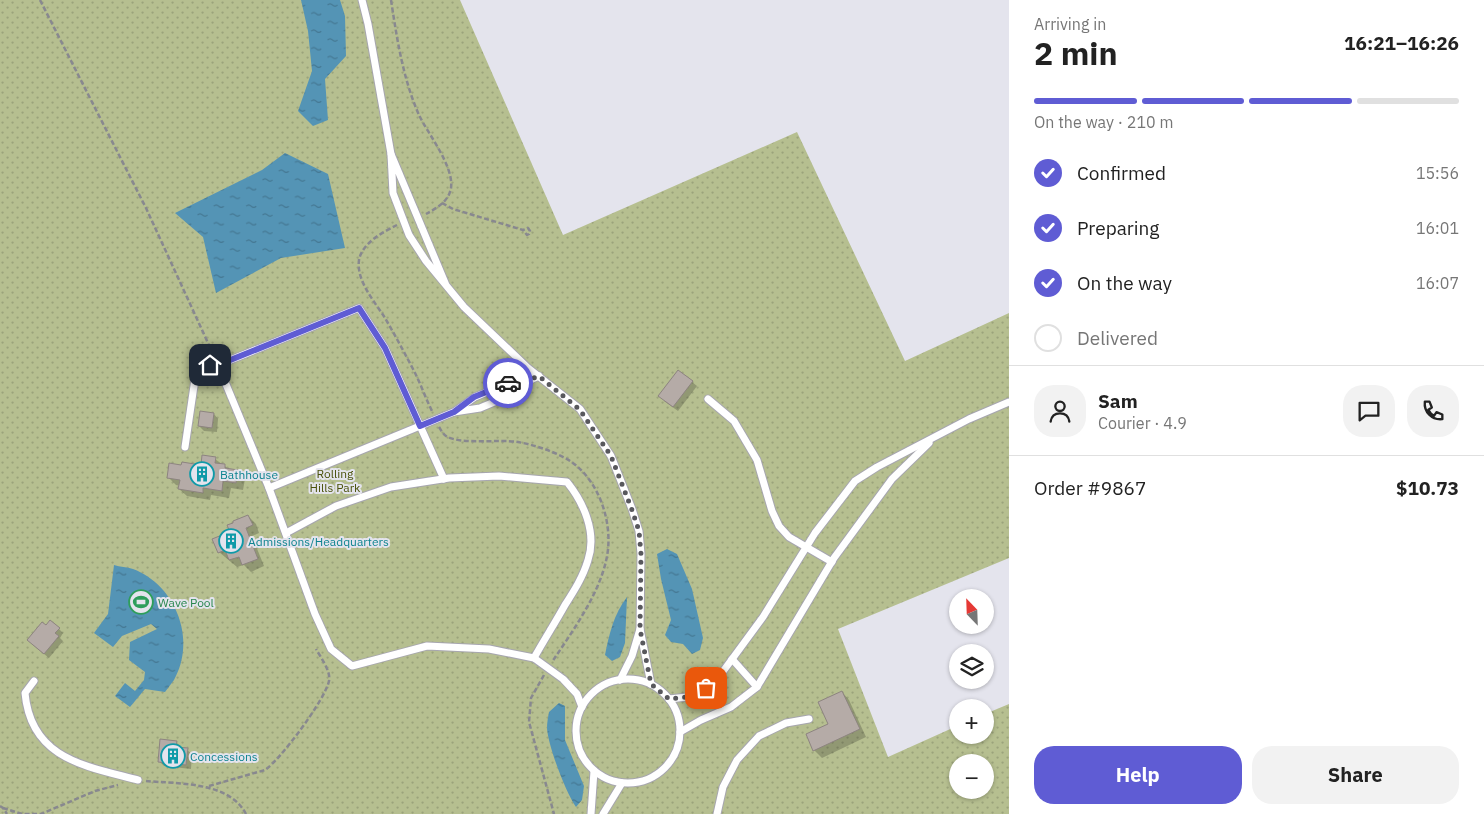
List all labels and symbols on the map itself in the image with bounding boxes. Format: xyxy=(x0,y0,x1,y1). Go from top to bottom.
pin xyxy=(189,344,231,386)
courier xyxy=(483,358,533,408)
building icon: Bathhouse xyxy=(189,461,215,487)
park label: Rolling Hills Park xyxy=(310,466,361,495)
place label: Bathhouse xyxy=(220,467,278,482)
building icon: Admissions/Headquarters xyxy=(218,528,244,554)
place label: Admissions/Headquarters xyxy=(248,534,389,549)
sports icon: Wave Pool xyxy=(128,589,154,615)
north arrow xyxy=(949,589,994,634)
place label: Wave Pool xyxy=(158,595,214,610)
pin xyxy=(685,667,727,709)
building icon: Concessions xyxy=(160,743,186,769)
place label: Concessions xyxy=(190,749,258,764)

